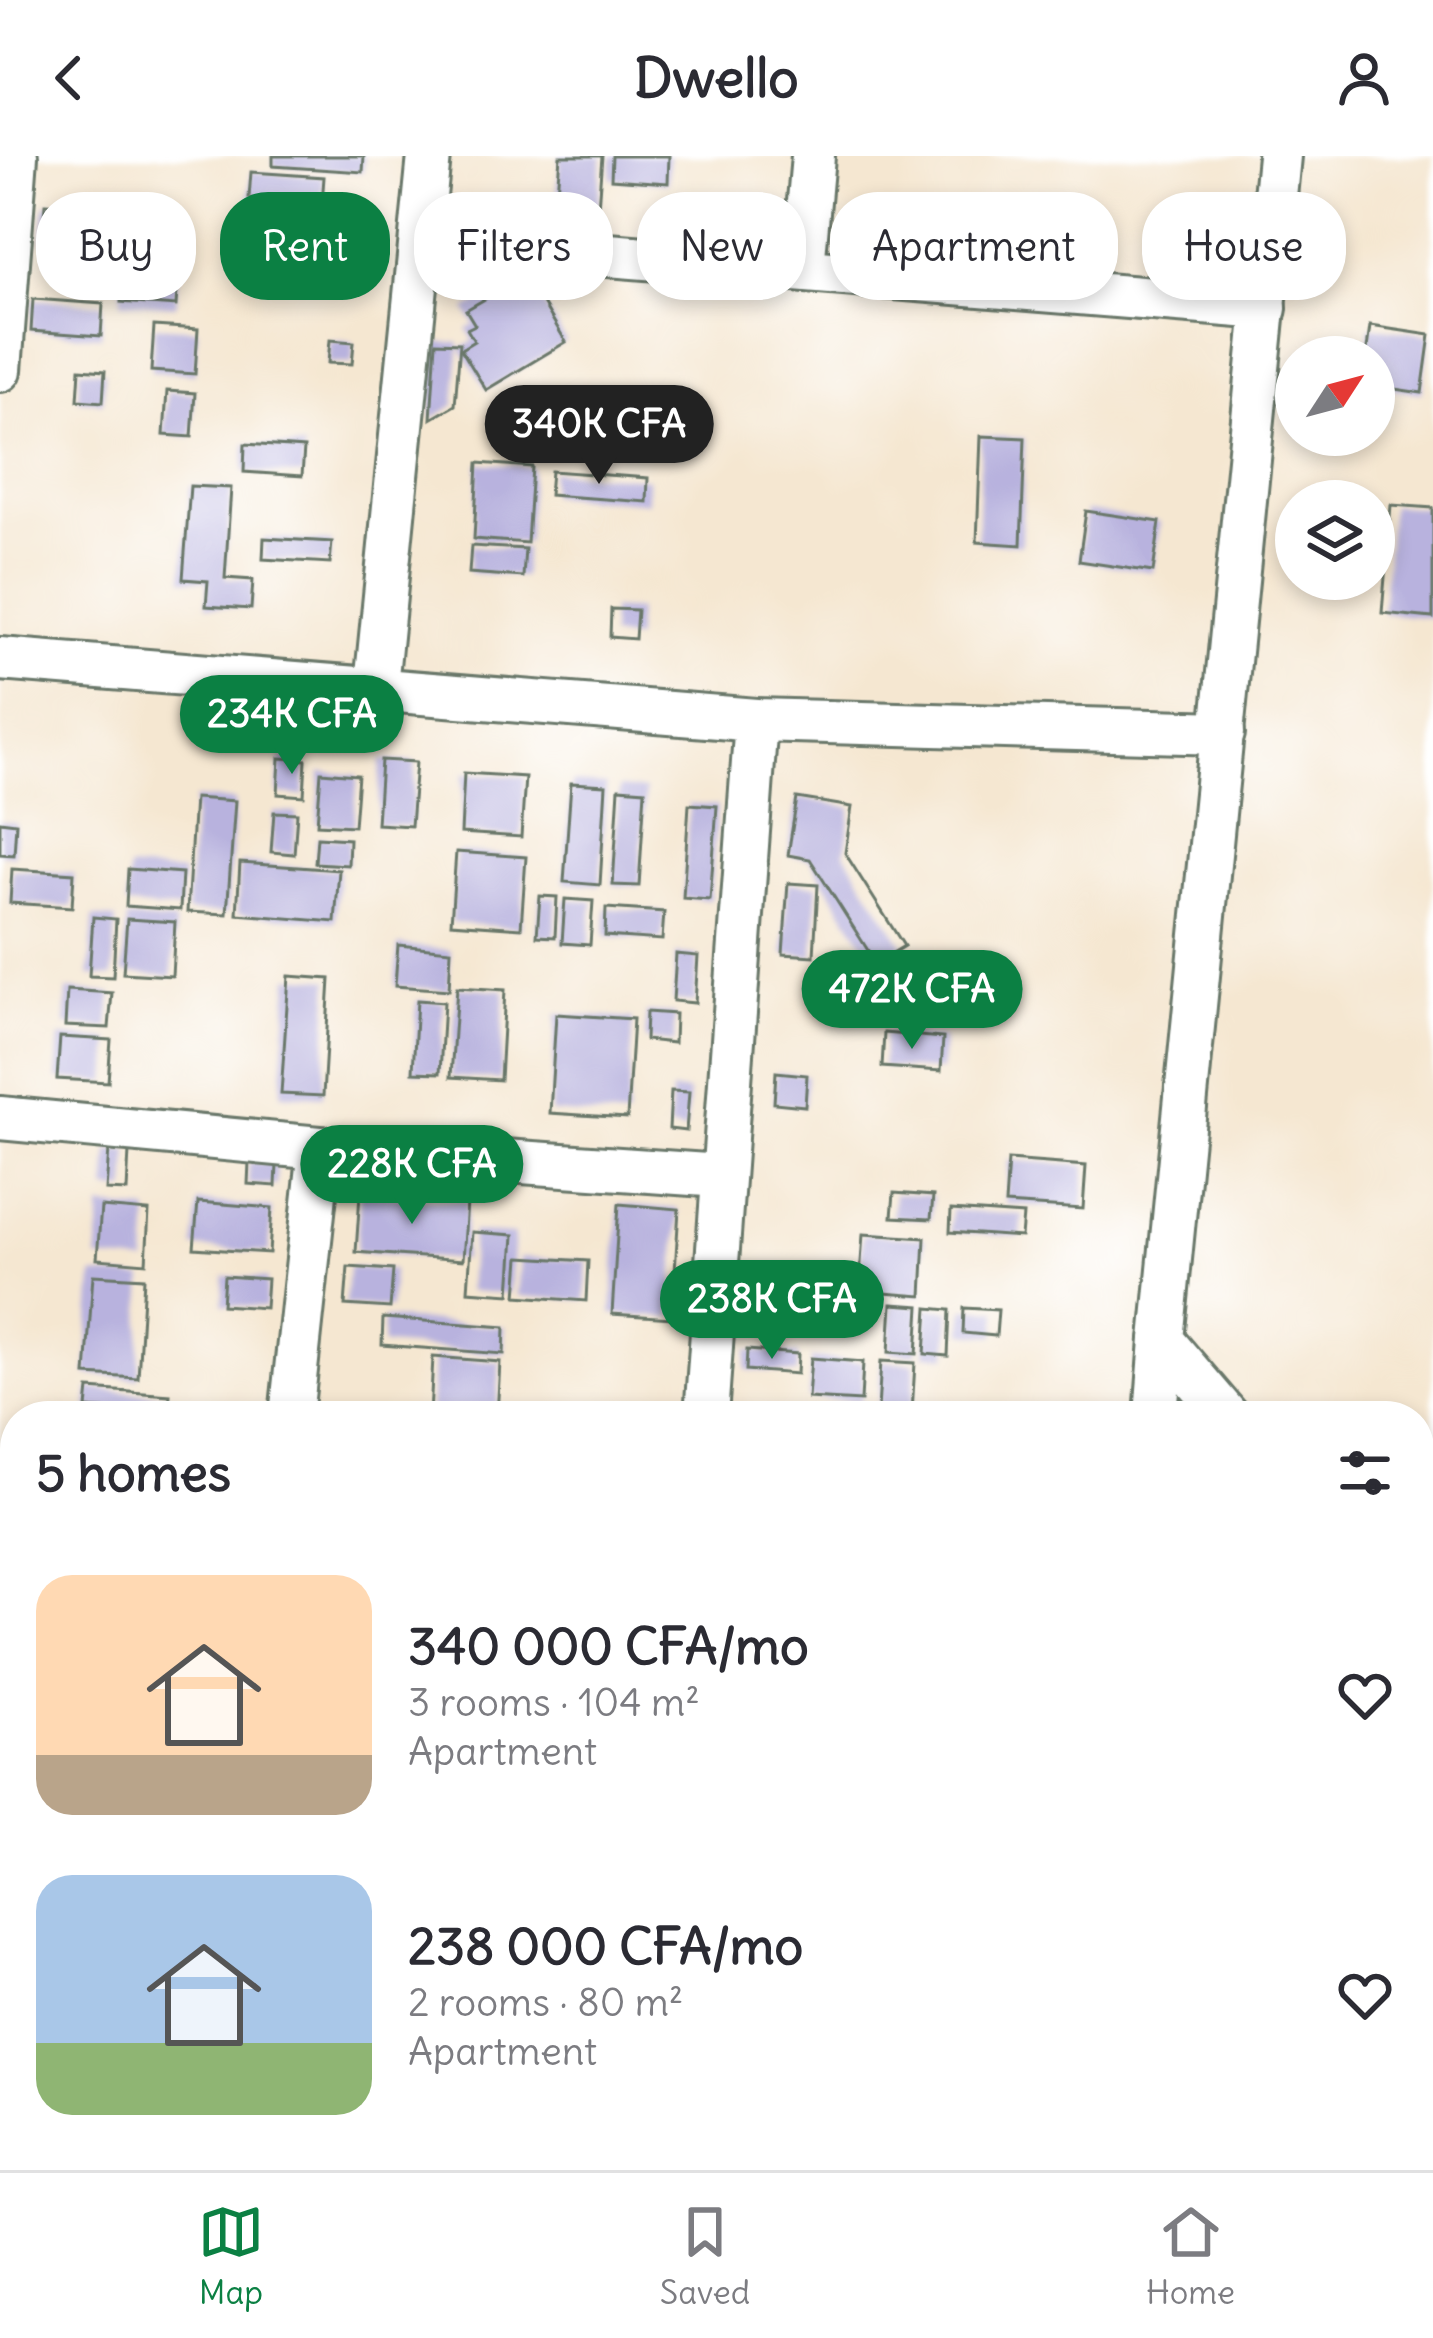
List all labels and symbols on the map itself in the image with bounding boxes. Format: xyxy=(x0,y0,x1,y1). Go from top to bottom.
north arrow xyxy=(1275,336,1395,456)
pin: 340K CFA xyxy=(475,385,723,487)
pin: 234K CFA xyxy=(168,675,416,777)
pin: 472K CFA xyxy=(788,950,1036,1052)
pin: 228K CFA xyxy=(288,1125,536,1227)
pin: 238K CFA xyxy=(648,1260,896,1362)

